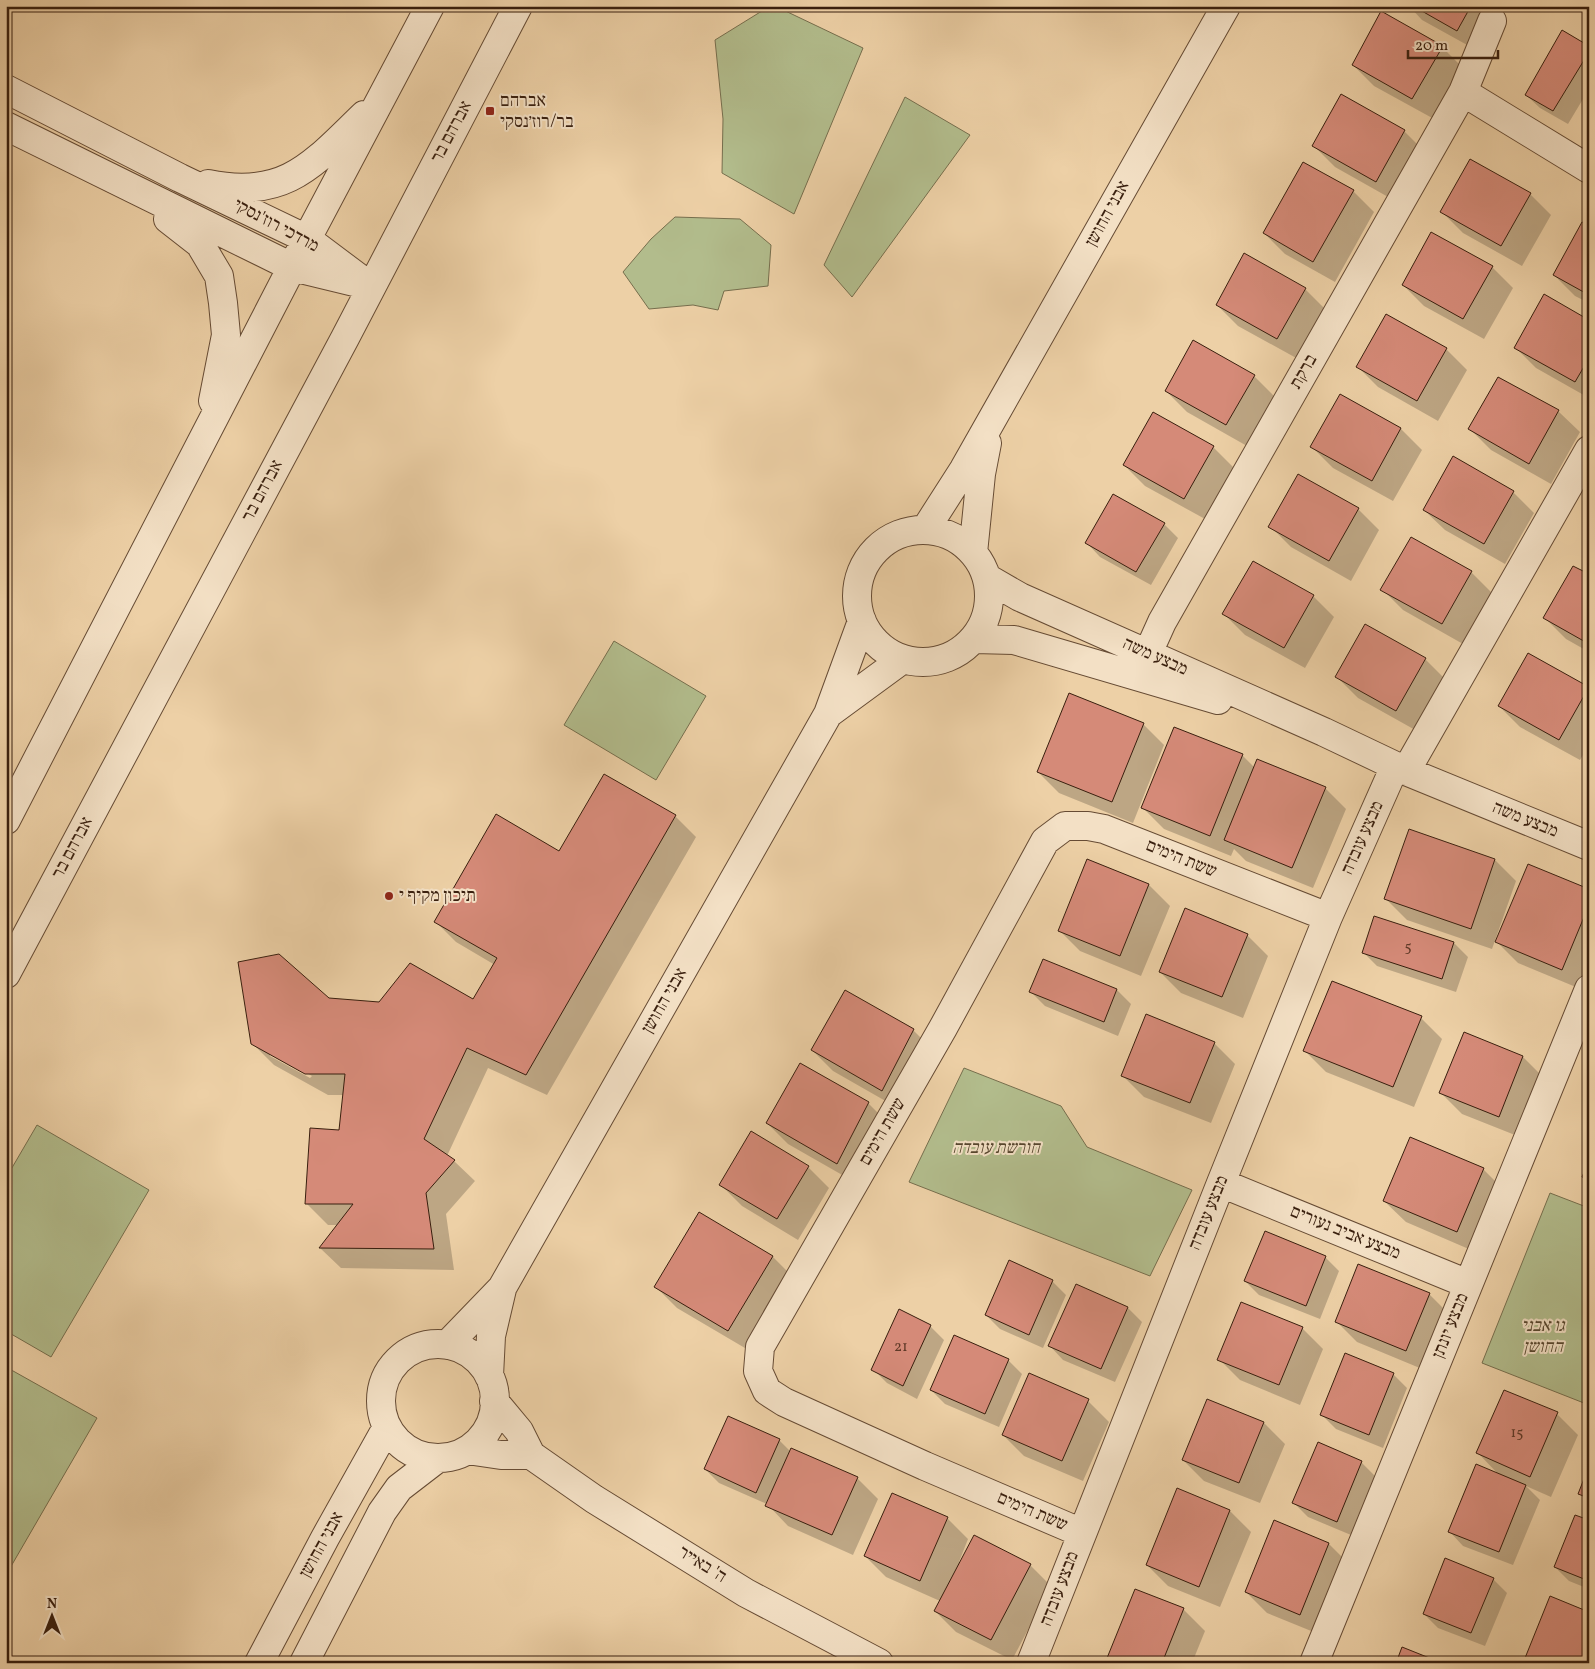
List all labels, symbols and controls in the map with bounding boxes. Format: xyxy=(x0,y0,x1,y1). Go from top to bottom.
scale bar xyxy=(1408,28,1498,60)
text: 20 m xyxy=(1415,36,1448,57)
place label: אברהם בר/רוז׳נסקי xyxy=(500,89,574,135)
street label: אברהם בר xyxy=(425,97,479,167)
marker: אברהם בר/רוז׳נסקי xyxy=(484,105,496,117)
street label: אבני החושן xyxy=(1080,176,1136,252)
street label: מרדכי רוז'נסקי xyxy=(229,193,323,259)
street label: ברקת xyxy=(1284,350,1324,394)
street label: אברהם בר xyxy=(236,456,290,526)
street label: מבצע משה xyxy=(1118,632,1192,682)
street label: מבצע משה xyxy=(1488,795,1562,845)
street label: מבצע עובדה xyxy=(1336,797,1390,879)
street label: אברהם בר xyxy=(46,813,100,883)
street label: ששת הימים xyxy=(1142,833,1220,885)
place label: תיכון מקיף י xyxy=(399,884,476,909)
marker: תיכון מקיף י xyxy=(383,890,395,902)
house number: 5 xyxy=(1404,937,1412,958)
street label: אבני החושן xyxy=(636,963,694,1039)
street label: ששת הימים xyxy=(854,1093,912,1171)
park label: חורשת עובדה xyxy=(952,1136,1042,1161)
street label: מבצע עובדה xyxy=(1183,1172,1235,1254)
street label: מבצע אביב נעורים xyxy=(1286,1199,1404,1267)
street label: מבצע יונתן xyxy=(1427,1289,1475,1363)
park label: גו אבני החושן xyxy=(1521,1314,1566,1360)
house number: 21 xyxy=(894,1337,908,1358)
house number: 15 xyxy=(1510,1423,1524,1444)
street label: ששת הימים xyxy=(993,1486,1071,1538)
street label: אבני החושן xyxy=(294,1507,350,1583)
street label: ה' באייר xyxy=(673,1540,731,1590)
street label: מבצע עובדה xyxy=(1034,1548,1086,1630)
north arrow xyxy=(28,1592,78,1642)
text: N xyxy=(47,1595,57,1614)

